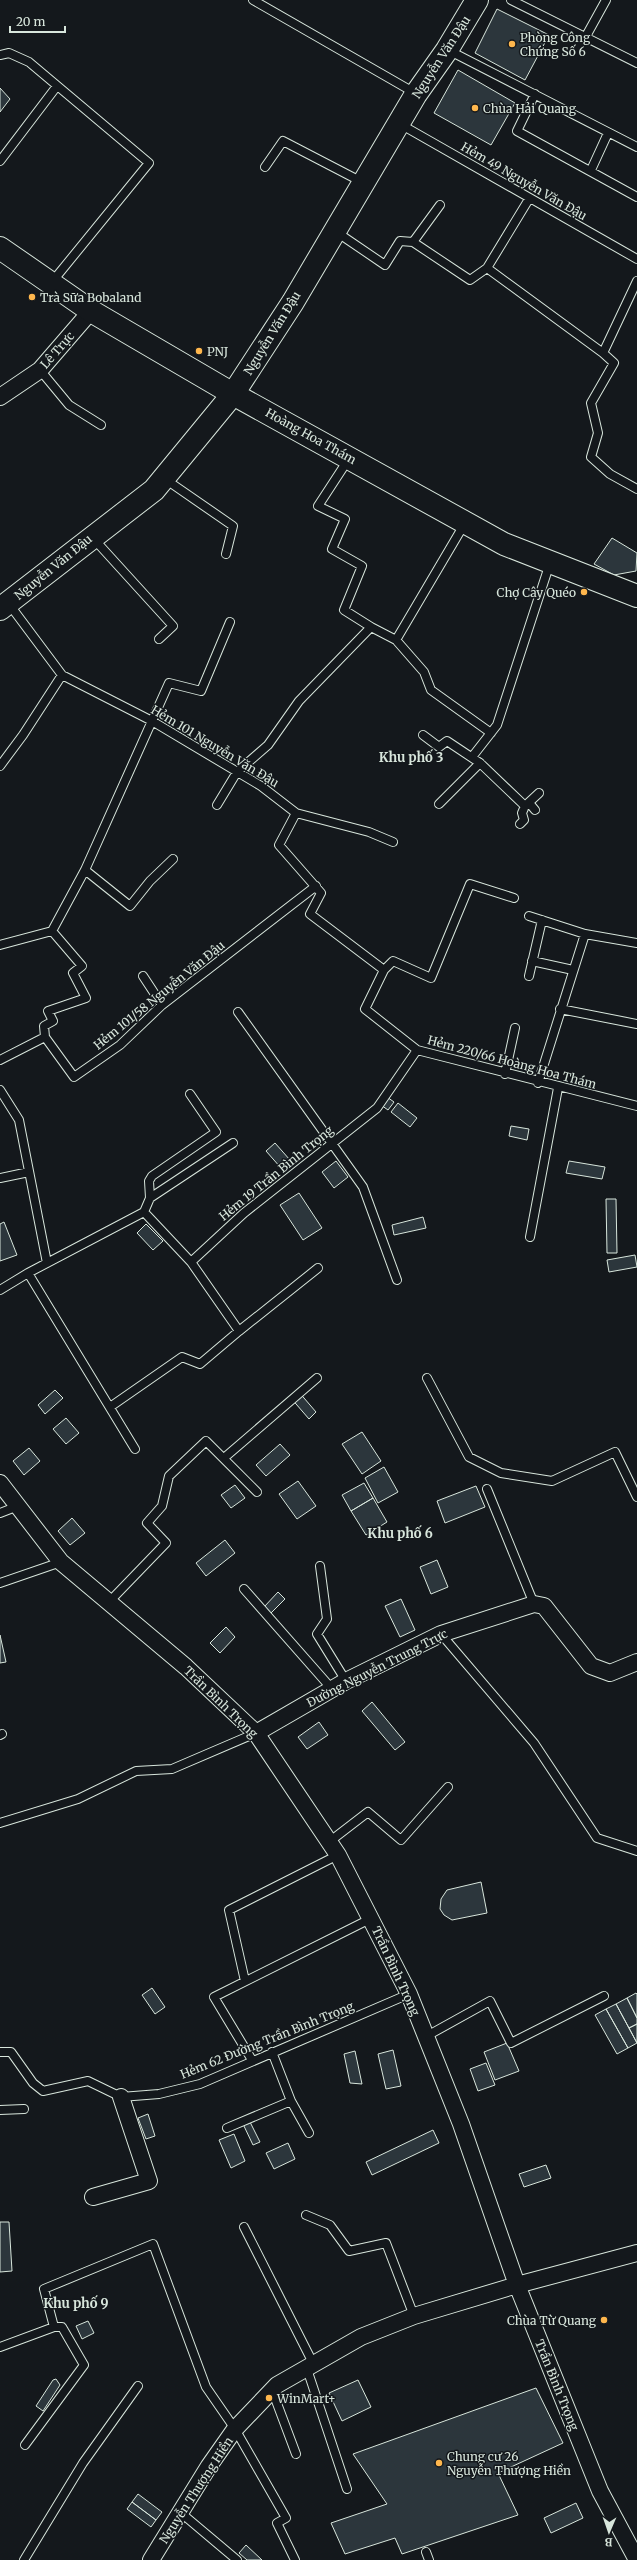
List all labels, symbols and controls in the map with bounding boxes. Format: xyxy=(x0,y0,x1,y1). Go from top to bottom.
scale bar xyxy=(10,8,65,34)
street label: Nguyễn Văn Đậu xyxy=(409,12,474,101)
text: 20 m xyxy=(16,14,45,29)
place label: Phòng Công Chứng Số 6 xyxy=(520,30,591,59)
marker: Phòng Công Chứng Số 6 xyxy=(507,39,517,49)
place label: Chùa Hải Quang xyxy=(483,101,577,116)
marker: Chùa Hải Quang xyxy=(470,103,480,113)
street label: Hẻm 49 Nguyễn Văn Đậu xyxy=(458,139,590,223)
street label: Nguyễn Văn Đậu xyxy=(240,288,304,377)
place label: Trà Sữa Bobaland xyxy=(40,290,141,305)
marker: Trà Sữa Bobaland xyxy=(27,292,37,302)
street label: Lê Trực xyxy=(37,328,77,372)
place label: PNJ xyxy=(207,344,229,359)
marker: PNJ xyxy=(194,346,204,356)
street label: Hoàng Hoa Thám xyxy=(263,405,359,467)
street label: Nguyễn Văn Đậu xyxy=(11,531,95,603)
place label: Chợ Cây Quéo xyxy=(497,585,576,600)
marker: Chợ Cây Quéo xyxy=(579,587,589,597)
street label: Hẻm 101 Nguyễn Văn Đậu xyxy=(148,702,282,790)
district label: Khu phố 3 xyxy=(379,748,443,766)
street label: Hẻm 101/58 Nguyễn Văn Đậu xyxy=(90,937,228,1053)
street label: Hẻm 220/66 Hoàng Hoa Thám xyxy=(426,1032,598,1092)
street label: Hẻm 19 Trần Bình Trọng xyxy=(216,1122,337,1224)
district label: Khu phố 6 xyxy=(367,1524,433,1542)
street label: Đường Nguyễn Trung Trực xyxy=(304,1626,450,1710)
street label: Trần Bình Trọng xyxy=(181,1663,262,1742)
street label: Trần Bình Trọng xyxy=(369,1924,424,2019)
street label: Hẻm 62 Đường Trần Bình Trọng xyxy=(178,1998,357,2082)
district label: Khu phố 9 xyxy=(43,2294,109,2312)
place label: Chùa Từ Quang xyxy=(507,2313,597,2328)
marker: Chùa Từ Quang xyxy=(599,2315,609,2325)
street label: Trần Bình Trọng xyxy=(532,2337,582,2433)
place label: WinMart+ xyxy=(276,2391,336,2406)
marker: WinMart+ xyxy=(264,2393,274,2403)
street label: Nguyễn Thượng Hiền xyxy=(156,2434,236,2546)
place label: Chung cư 26 Nguyễn Thượng Hiền xyxy=(447,2449,571,2478)
marker: Chung cư 26 Nguyễn Thượng Hiền xyxy=(434,2458,444,2468)
north arrow xyxy=(589,2512,629,2552)
text: B xyxy=(604,2535,613,2549)

